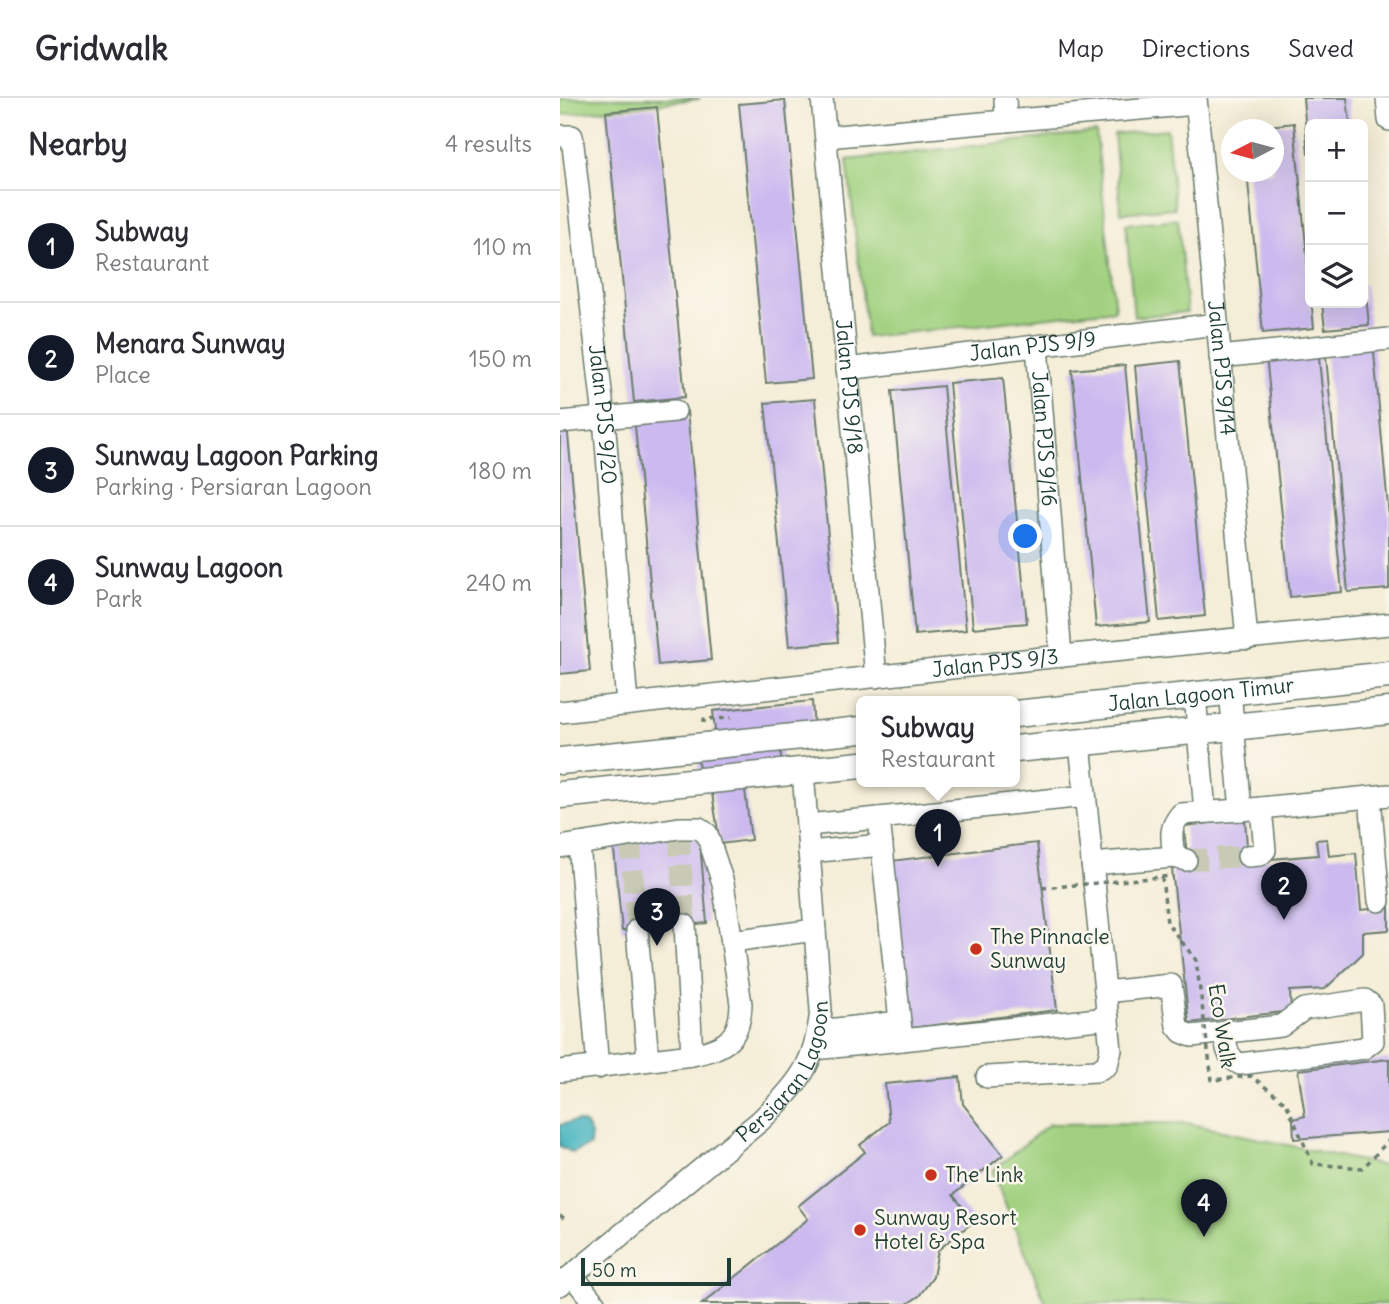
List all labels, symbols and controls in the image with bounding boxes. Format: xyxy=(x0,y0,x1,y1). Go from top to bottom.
text: Gridwalk xyxy=(35,27,168,69)
text: Map xyxy=(1057,33,1104,63)
text: Directions xyxy=(1142,33,1250,63)
text: Saved xyxy=(1288,33,1354,63)
north arrow xyxy=(1221,119,1284,182)
map controls xyxy=(1305,119,1368,308)
button: + xyxy=(1305,119,1368,182)
text: Nearby xyxy=(28,125,128,163)
text: 4 results xyxy=(445,129,532,158)
button: − xyxy=(1305,182,1368,245)
text: Subway xyxy=(95,215,189,248)
text: 1 xyxy=(46,232,56,261)
text: 110 m xyxy=(473,232,532,261)
button: layers xyxy=(1305,245,1368,308)
text: Restaurant xyxy=(95,248,209,277)
street label: Jalan PJS 9/14 xyxy=(1202,299,1242,437)
street label: Jalan PJS 9/18 xyxy=(830,318,869,456)
street label: Jalan PJS 9/9 xyxy=(968,325,1097,367)
text: Menara Sunway xyxy=(95,327,286,360)
street label: Jalan PJS 9/20 xyxy=(583,343,623,485)
text: 2 xyxy=(45,344,57,373)
text: 150 m xyxy=(469,344,532,373)
text: Place xyxy=(95,360,151,389)
street label: Jalan PJS 9/16 xyxy=(1026,370,1063,507)
text: Sunway Lagoon Parking xyxy=(95,439,378,472)
text: 3 xyxy=(44,456,58,485)
text: 180 m xyxy=(469,456,532,485)
text: Parking · Persiaran Lagoon xyxy=(95,472,372,501)
your location xyxy=(1008,519,1042,553)
text: Sunway Lagoon xyxy=(95,551,283,584)
text: 4 xyxy=(44,568,58,597)
text: 240 m xyxy=(466,568,532,597)
text: Park xyxy=(95,584,143,613)
street label: Jalan PJS 9/3 xyxy=(931,642,1060,683)
street label: Jalan Lagoon Timur xyxy=(1106,671,1296,717)
popup xyxy=(856,696,1020,787)
text: Subway xyxy=(881,711,975,744)
text: Restaurant xyxy=(881,744,995,773)
pin: 1 xyxy=(915,809,961,867)
pin: 2 xyxy=(1261,862,1307,920)
pin: 3 xyxy=(634,888,680,946)
place label: The Pinnacle Sunway xyxy=(990,923,1110,974)
marker: The Pinnacle Sunway xyxy=(968,941,984,957)
street label: Eco Walk xyxy=(1203,982,1242,1070)
street label: Persiaran Lagoon xyxy=(730,1000,834,1148)
place label: The Link xyxy=(945,1161,1023,1188)
marker: The Link xyxy=(923,1167,939,1183)
pin: 4 xyxy=(1181,1179,1227,1237)
place label: Sunway Resort Hotel & Spa xyxy=(874,1204,1017,1255)
marker: Sunway Resort Hotel & Spa xyxy=(852,1222,868,1238)
scale bar xyxy=(581,1255,732,1287)
text: 50 m xyxy=(592,1258,637,1282)

